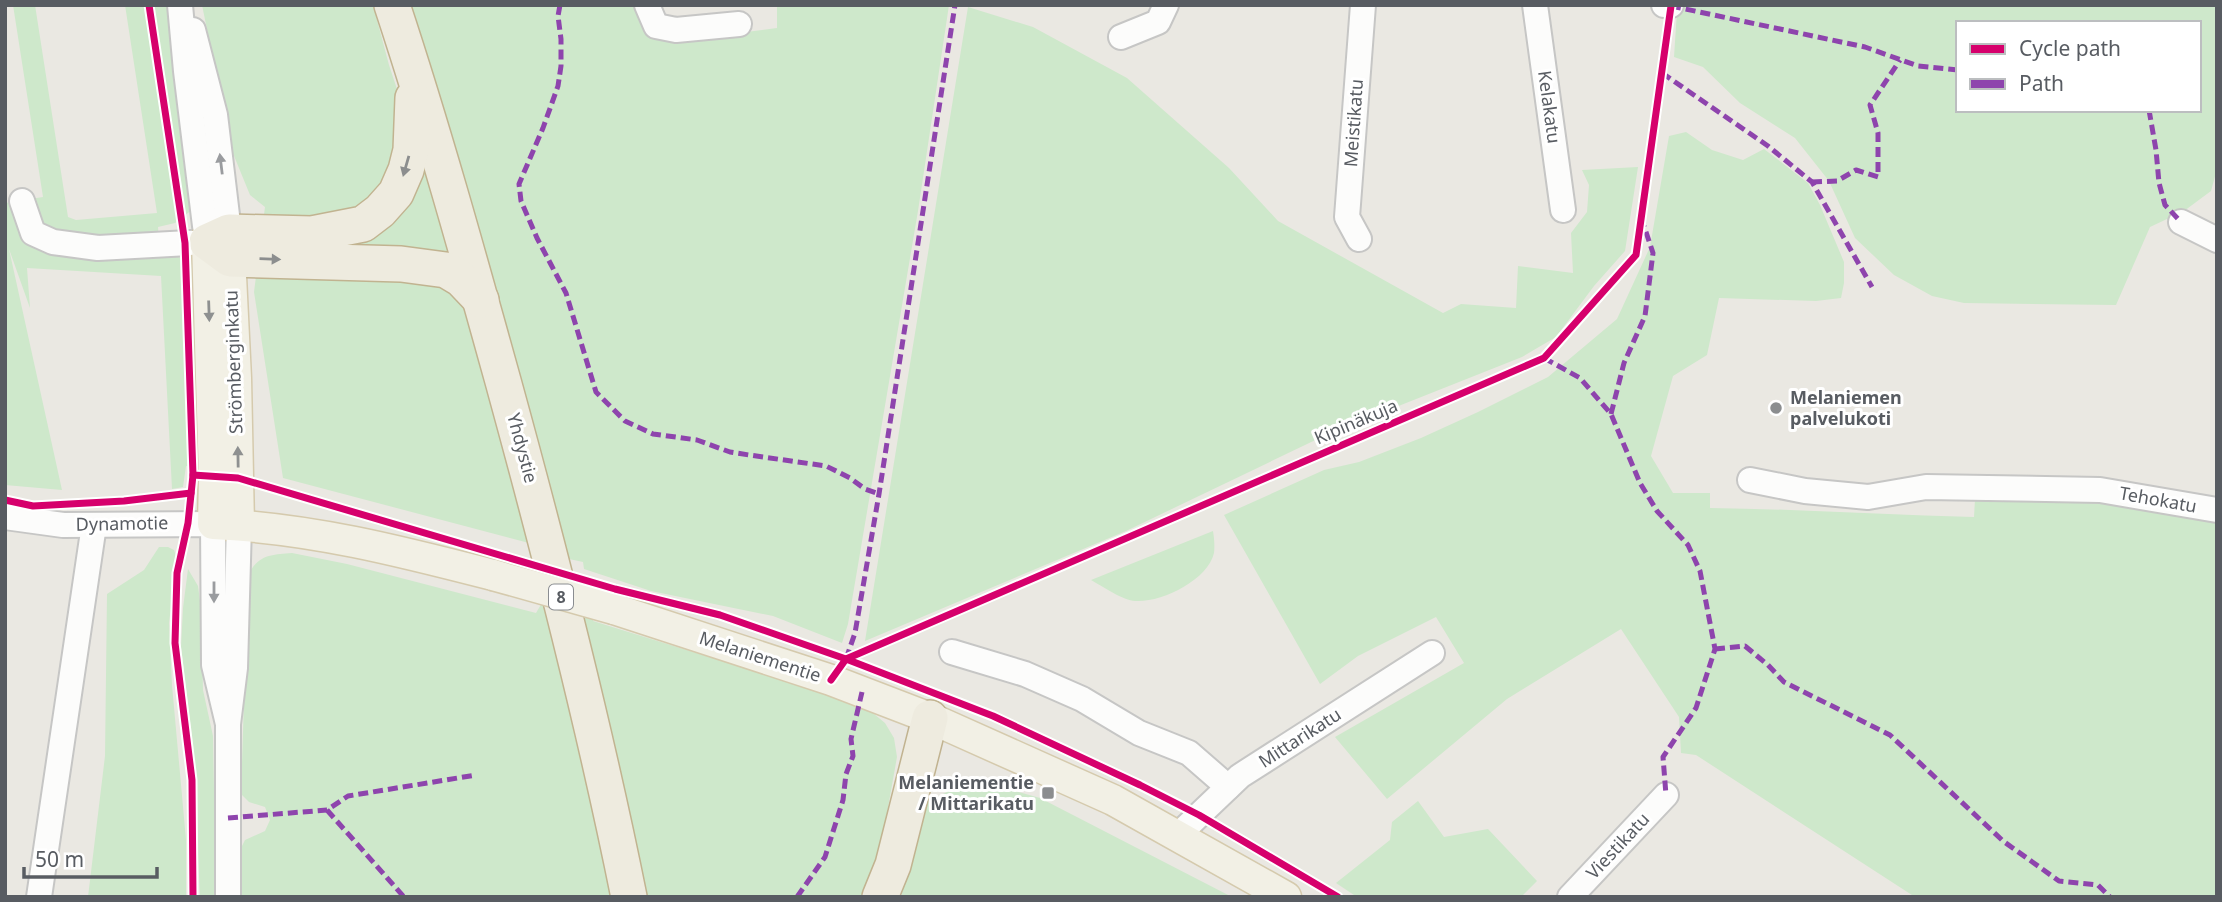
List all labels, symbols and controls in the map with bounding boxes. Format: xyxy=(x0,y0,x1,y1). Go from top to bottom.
legend xyxy=(1956,21,2201,112)
text: Cycle path xyxy=(2019,34,2121,62)
street label: Kelakatu xyxy=(1533,69,1567,145)
text: Path xyxy=(2019,69,2064,97)
street label: Meistikatu xyxy=(1338,78,1368,168)
one-way arrow xyxy=(215,153,226,175)
one-way arrow xyxy=(401,155,411,176)
one-way arrow xyxy=(259,253,281,265)
street label: Strömberginkatu xyxy=(218,290,248,434)
one-way arrow xyxy=(204,300,215,322)
place label: Melaniemen palvelukoti xyxy=(1790,385,1902,430)
street label: Kipinäkuja xyxy=(1310,393,1401,449)
marker: Melaniemen palvelukoti xyxy=(1768,400,1784,416)
street label: Yhdystie xyxy=(502,410,544,485)
one-way arrow xyxy=(232,446,244,468)
street label: Tehokatu xyxy=(2118,480,2199,518)
street label: Dynamotie xyxy=(75,510,168,536)
one-way arrow xyxy=(208,582,220,604)
road number: 8 xyxy=(549,584,573,610)
street label: Melaniementie xyxy=(696,625,824,687)
street label: Mittarikatu xyxy=(1254,702,1345,773)
place label: Melaniementie / Mittarikatu xyxy=(898,770,1034,815)
marker: Melaniementie / Mittarikatu xyxy=(1040,785,1056,801)
street label: Viestikatu xyxy=(1580,807,1654,884)
scale bar xyxy=(24,836,158,880)
text: 50 m xyxy=(35,845,84,873)

